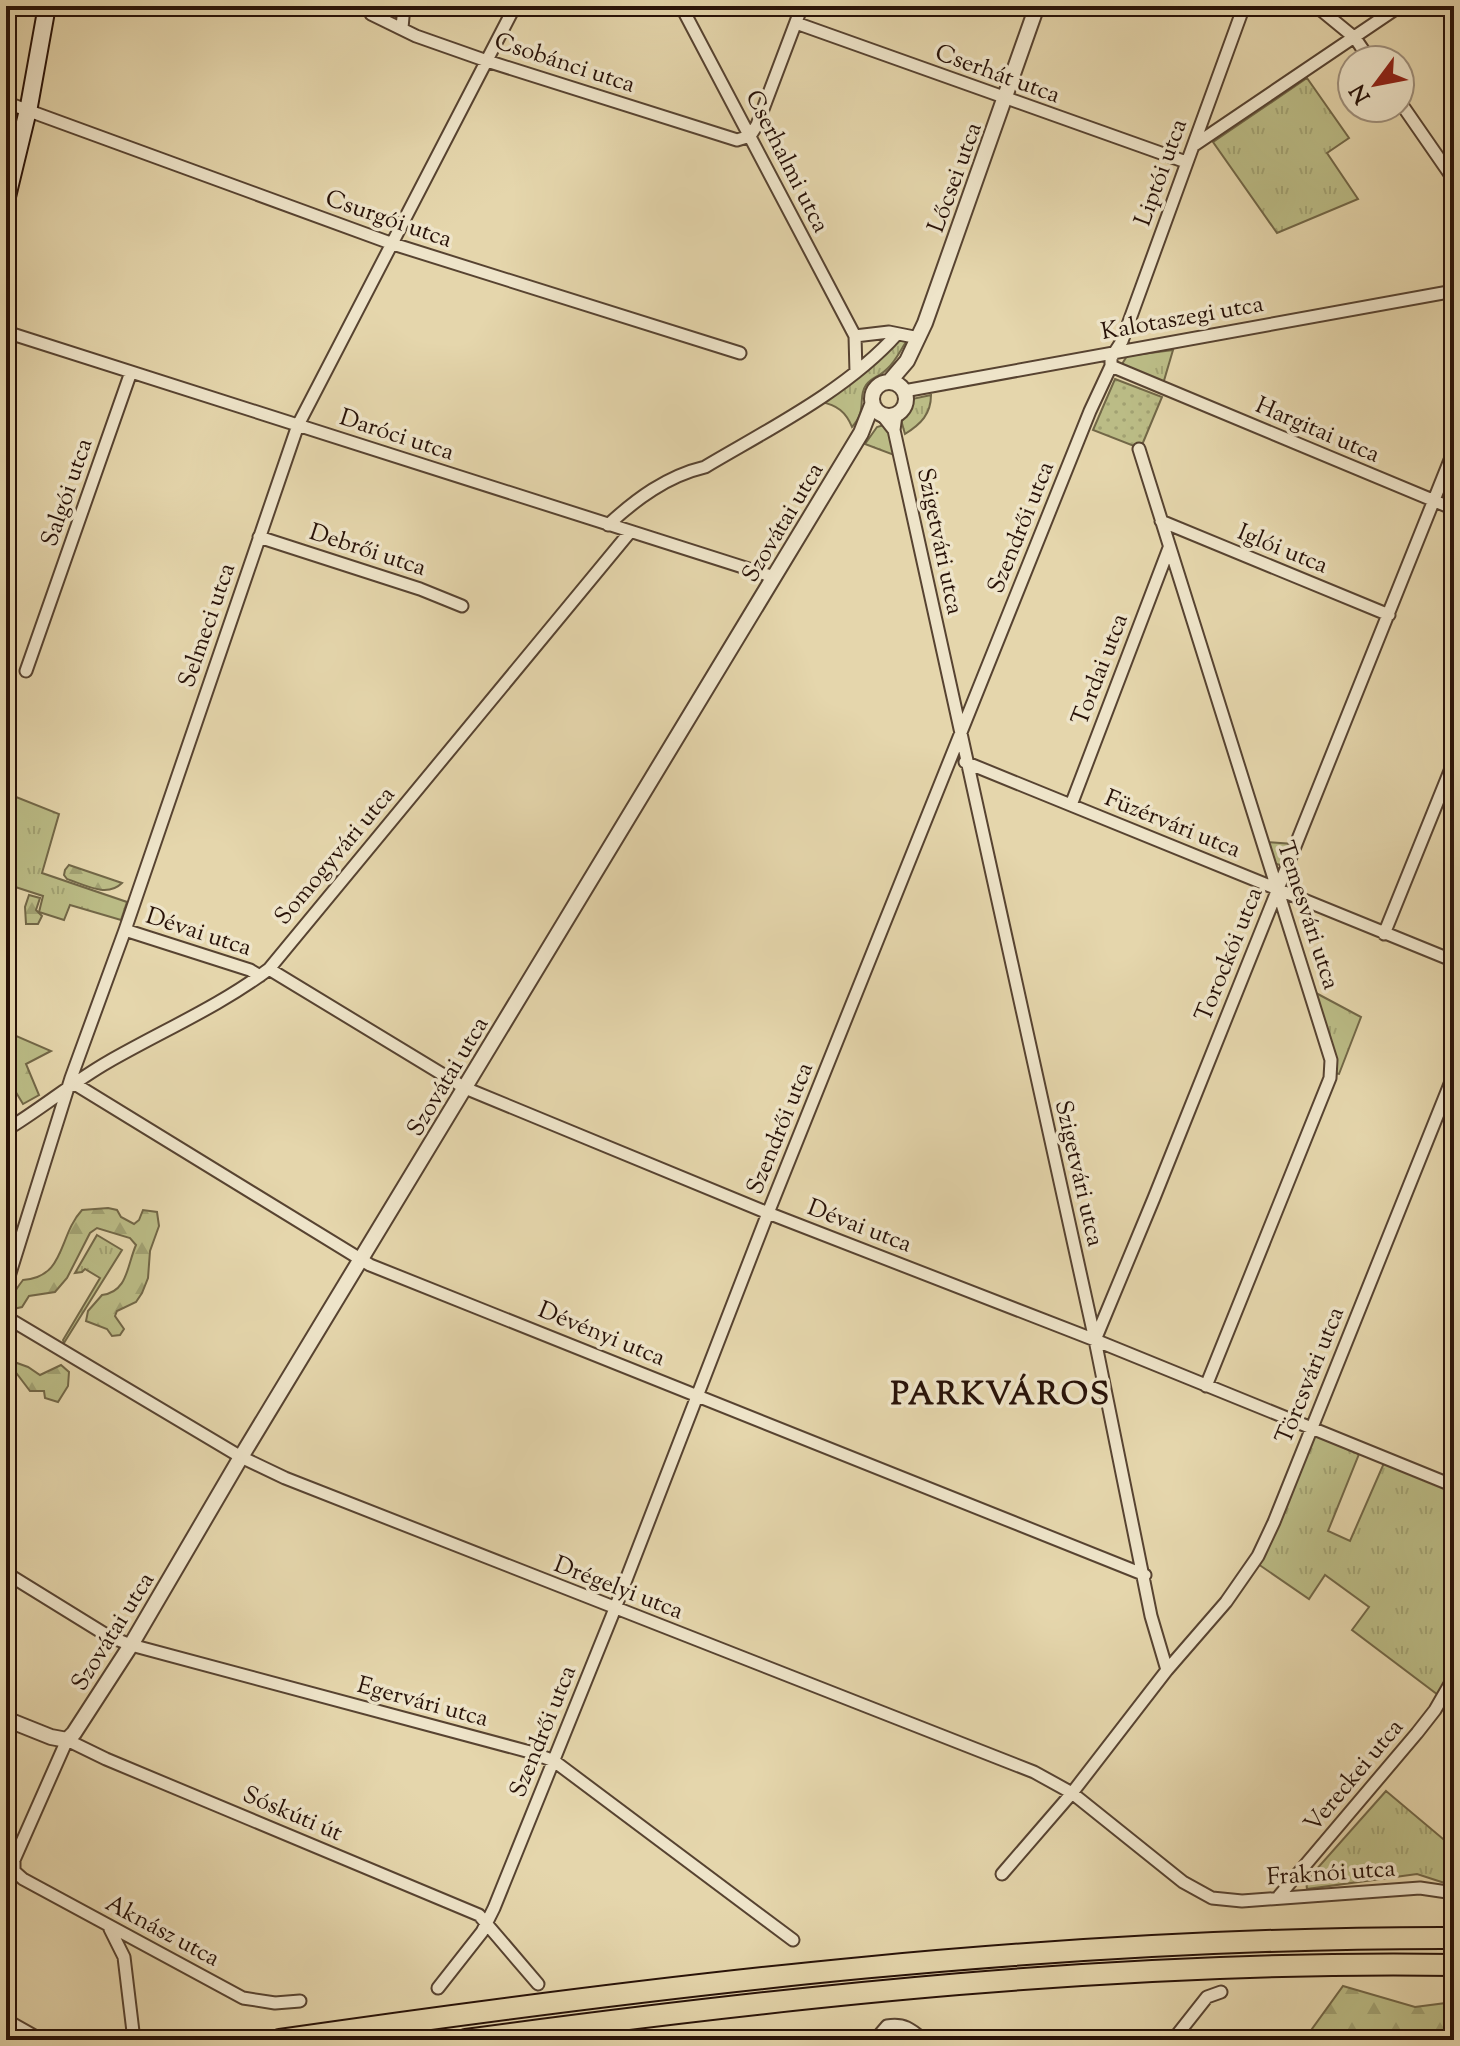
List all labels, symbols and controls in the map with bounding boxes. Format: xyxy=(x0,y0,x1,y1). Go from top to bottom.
street label: Csobánci utca xyxy=(490,25,639,103)
street label: Cserhát utca xyxy=(930,37,1065,113)
north arrow xyxy=(1336,44,1416,124)
text: N xyxy=(1343,77,1380,109)
street label: Cserhalmi utca xyxy=(736,85,837,239)
street label: Liptói utca xyxy=(1127,114,1197,231)
street label: Lőcsei utca xyxy=(920,118,992,238)
street label: Csurgói utca xyxy=(320,182,456,257)
street label: Kalotaszegi utca xyxy=(1098,288,1266,350)
street label: Hargitai utca xyxy=(1250,389,1385,472)
street label: Daróci utca xyxy=(335,401,458,470)
street label: Salgói utca xyxy=(34,434,102,551)
street label: Szovátai utca xyxy=(735,457,833,589)
street label: Szendrői utca xyxy=(980,457,1064,599)
street label: Szigetvári utca xyxy=(907,465,971,618)
street label: Debrői utca xyxy=(305,516,430,586)
street label: Iglói utca xyxy=(1232,516,1333,583)
street label: Selmeci utca xyxy=(171,559,245,692)
street label: Tordai utca xyxy=(1064,609,1138,731)
street label: Somogyvári utca xyxy=(267,779,404,933)
street label: Füzérvári utca xyxy=(1099,782,1245,868)
street label: Temesvári utca xyxy=(1267,837,1347,994)
street label: Torockói utca xyxy=(1187,882,1272,1027)
street label: Dévai utca xyxy=(141,900,256,966)
street label: Szovátai utca xyxy=(400,1011,498,1143)
street label: Szendrői utca xyxy=(739,1058,823,1200)
street label: Szigetvári utca xyxy=(1045,1097,1111,1250)
street label: Dévai utca xyxy=(802,1191,916,1262)
street label: Dévényi utca xyxy=(533,1294,670,1376)
street label: Törcsvári utca xyxy=(1268,1302,1354,1449)
district label: PARKVÁROS xyxy=(891,1373,1111,1419)
street label: Drégelyi utca xyxy=(549,1549,688,1629)
street label: Szovátai utca xyxy=(64,1566,164,1698)
street label: Szendrői utca xyxy=(502,1661,586,1803)
street label: Egervári utca xyxy=(353,1669,492,1737)
street label: Vereckei utca xyxy=(1297,1712,1412,1840)
street label: Sóskúti út xyxy=(237,1779,347,1851)
street label: Fraknói utca xyxy=(1266,1853,1397,1895)
street label: Aknász utca xyxy=(99,1887,225,1976)

